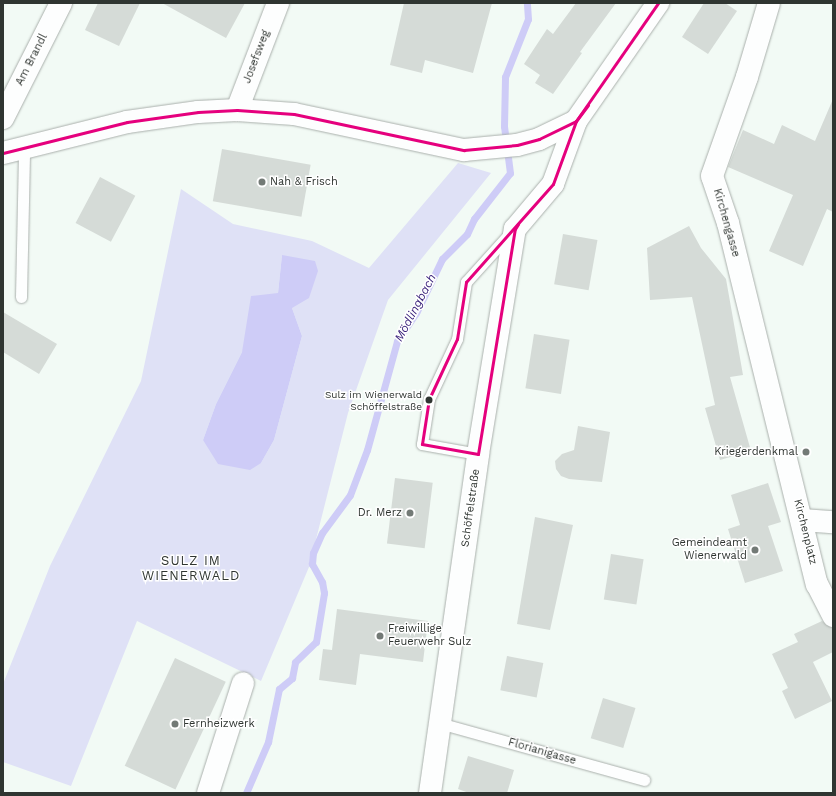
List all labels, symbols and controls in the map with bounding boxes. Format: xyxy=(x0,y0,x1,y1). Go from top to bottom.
street label: Josefsweg xyxy=(241,29,273,85)
street label: Am Brandl xyxy=(13,32,51,88)
place label: Nah & Frisch xyxy=(270,175,338,189)
marker: Nah & Frisch xyxy=(257,177,267,187)
street label: Kirchengasse xyxy=(710,187,742,259)
water label: Mödlingbach xyxy=(392,272,440,344)
place label: Sulz im Wienerwald Schöffelstraße xyxy=(325,388,422,412)
marker: Sulz im Wienerwald Schöffelstraße xyxy=(424,395,434,405)
place label: Kriegerdenkmal xyxy=(714,445,798,459)
marker: Kriegerdenkmal xyxy=(801,447,811,457)
street label: Schöffelstraße xyxy=(459,468,483,548)
street label: Kirchenplatz xyxy=(790,498,820,566)
place label: Dr. Merz xyxy=(358,506,402,520)
marker: Dr. Merz xyxy=(405,508,415,518)
place label: Gemeindeamt Wienerwald xyxy=(672,537,747,563)
marker: Gemeindeamt Wienerwald xyxy=(750,545,760,555)
district label: SULZ IM WIENERWALD xyxy=(142,554,240,585)
place label: Freiwillige Feuerwehr Sulz xyxy=(388,623,472,649)
marker: Freiwillige Feuerwehr Sulz xyxy=(375,631,385,641)
place label: Fernheizwerk xyxy=(183,717,255,731)
marker: Fernheizwerk xyxy=(170,719,180,729)
street label: Florianigasse xyxy=(507,736,577,768)

